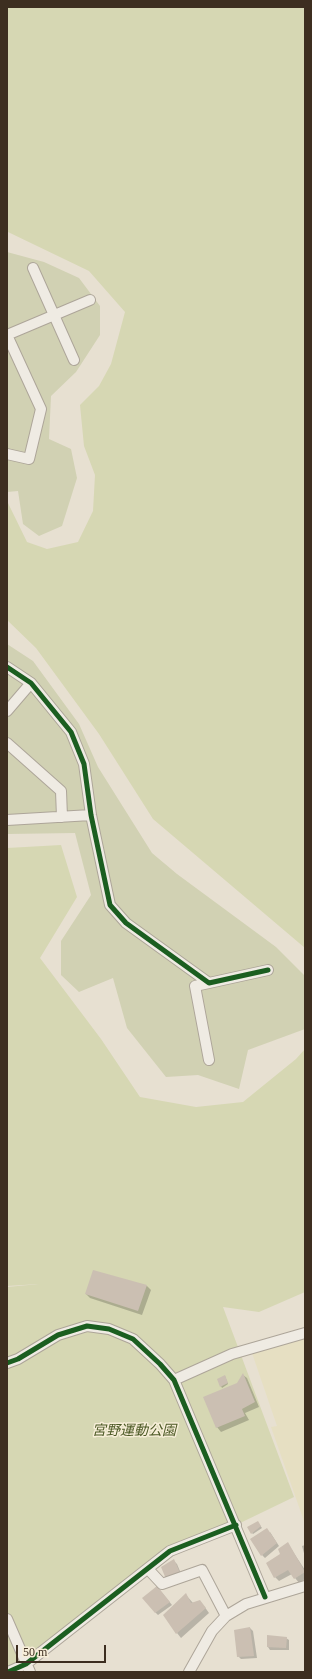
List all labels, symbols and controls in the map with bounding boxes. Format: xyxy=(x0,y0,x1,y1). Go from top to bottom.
park label: 宮野運動公園 xyxy=(92,1422,176,1438)
scale bar xyxy=(18,1637,108,1663)
text: 50 m xyxy=(23,1645,47,1659)

